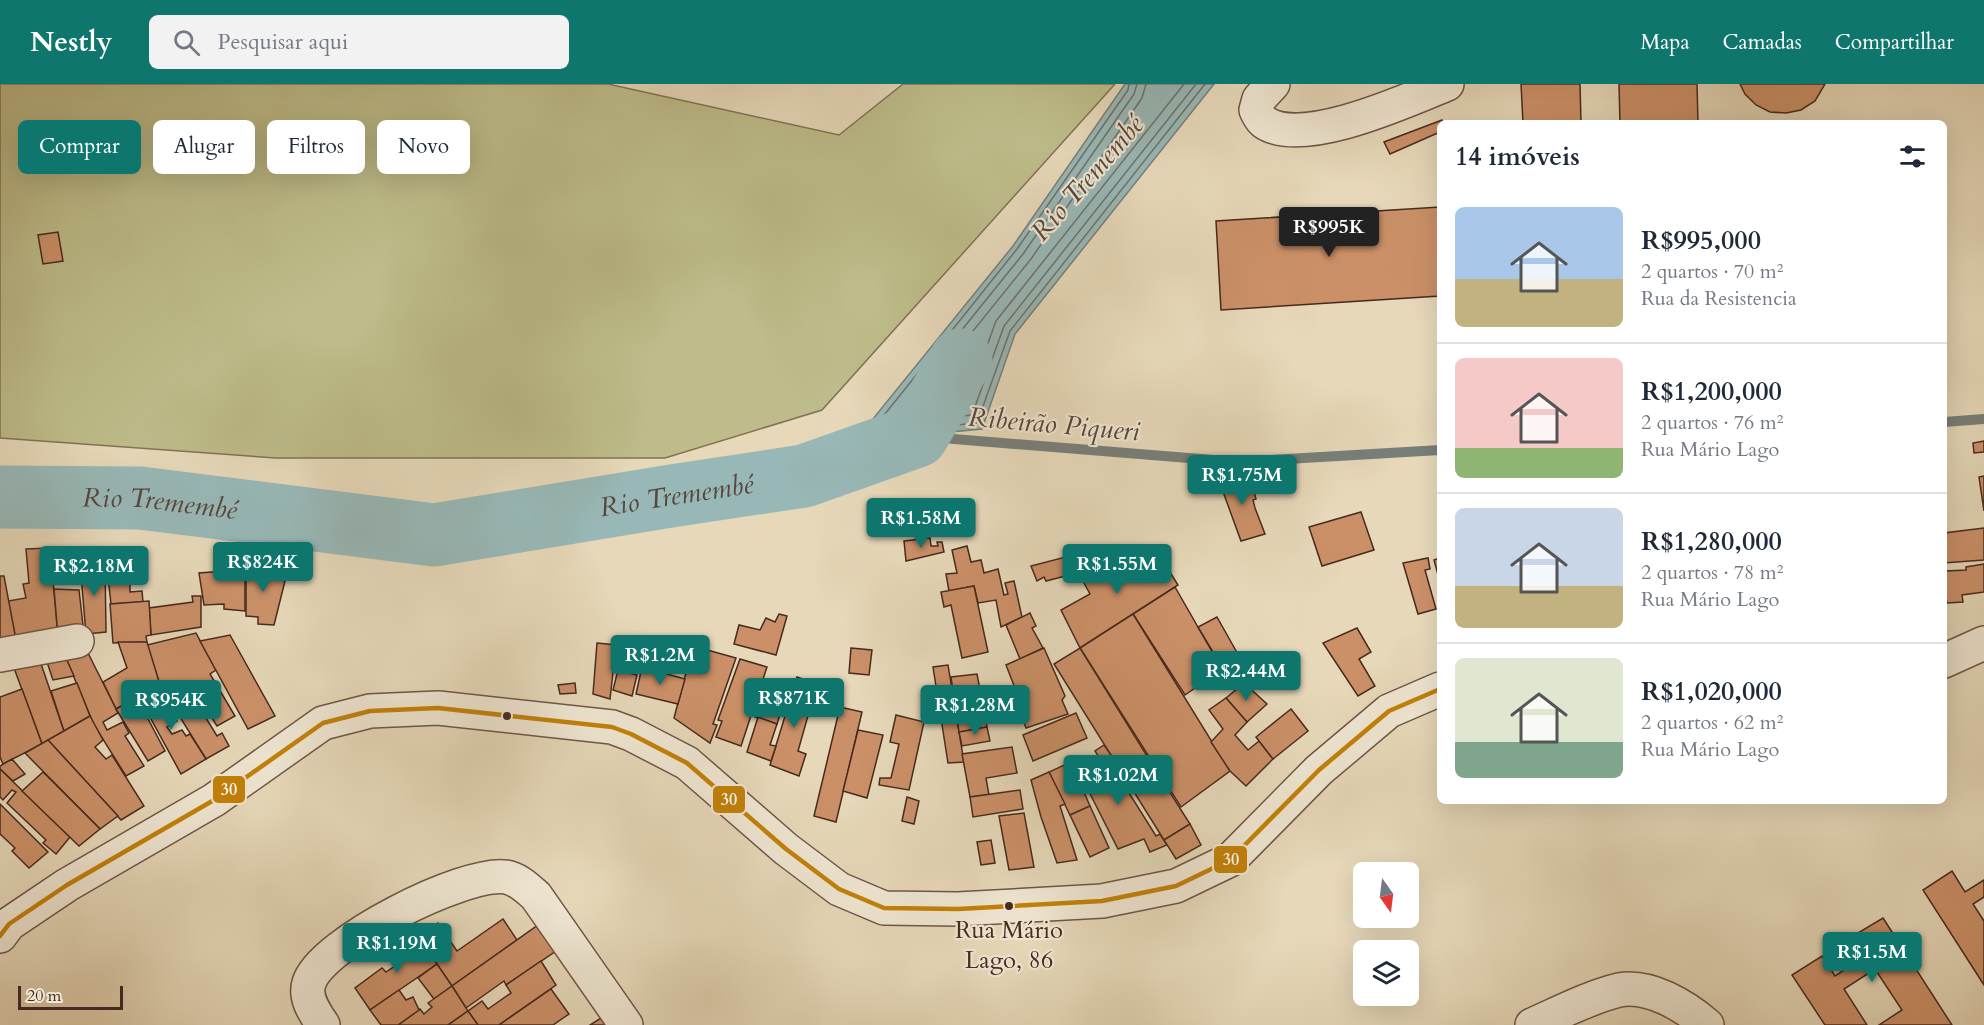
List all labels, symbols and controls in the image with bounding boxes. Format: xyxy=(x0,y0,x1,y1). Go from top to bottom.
search box xyxy=(149,15,569,69)
text: Nestly xyxy=(30,23,113,61)
icon: search xyxy=(170,26,203,59)
text: Pesquisar aqui xyxy=(218,27,348,57)
text: Mapa xyxy=(1640,28,1690,57)
text: Camadas xyxy=(1723,28,1802,57)
text: Compartilhar xyxy=(1835,28,1954,57)
water label: Rio Tremembé xyxy=(1022,106,1153,249)
chip: Comprar xyxy=(18,120,141,174)
chip: Alugar xyxy=(153,120,255,174)
chip: Filtros xyxy=(267,120,365,174)
chip: Novo xyxy=(377,120,470,174)
text: 14 imóveis xyxy=(1455,139,1580,174)
icon: filters xyxy=(1896,140,1929,173)
pin: R$995K xyxy=(1280,207,1378,258)
text: R$995K xyxy=(1293,213,1365,240)
text: R$995,000 xyxy=(1641,223,1761,258)
icon: home xyxy=(1503,231,1575,303)
text: 2 quartos · 70 m² xyxy=(1641,258,1783,285)
text: Rua da Resistencia xyxy=(1641,285,1797,312)
text: R$1,200,000 xyxy=(1641,374,1782,409)
icon: home xyxy=(1503,382,1575,454)
water label: Ribeirão Piqueri xyxy=(967,399,1142,450)
text: 2 quartos · 76 m² xyxy=(1641,409,1783,436)
text: Rua Mário Lago xyxy=(1641,436,1779,463)
pin: R$1.75M xyxy=(1187,455,1297,506)
text: R$1.75M xyxy=(1202,461,1282,488)
water label: Rio Tremembé xyxy=(597,466,758,526)
water label: Rio Tremembé xyxy=(82,480,241,529)
pin: R$1.58M xyxy=(866,498,976,549)
text: R$1.58M xyxy=(881,504,961,531)
text: R$1,280,000 xyxy=(1641,524,1782,559)
icon: home xyxy=(1503,532,1575,604)
pin: R$824K xyxy=(214,542,312,593)
pin: R$1.55M xyxy=(1062,544,1172,595)
pin: R$2.18M xyxy=(39,546,149,597)
text: R$824K xyxy=(227,548,299,575)
text: R$1.55M xyxy=(1077,550,1157,577)
text: R$2.18M xyxy=(54,552,134,579)
text: 2 quartos · 78 m² xyxy=(1641,559,1783,586)
text: Rua Mário Lago xyxy=(1641,586,1779,613)
pin: R$1.2M xyxy=(611,635,709,686)
text: R$1.2M xyxy=(625,641,695,668)
pin: R$2.44M xyxy=(1191,651,1301,702)
text: R$2.44M xyxy=(1206,657,1286,684)
text: R$1,020,000 xyxy=(1641,674,1782,709)
pin: R$871K xyxy=(745,678,843,729)
pin: R$954K xyxy=(122,680,220,731)
icon: home xyxy=(1503,682,1575,754)
text: R$871K xyxy=(758,684,830,711)
pin: R$1.28M xyxy=(920,685,1030,736)
text: R$954K xyxy=(135,686,207,713)
text: R$1.28M xyxy=(935,691,1015,718)
text: 2 quartos · 62 m² xyxy=(1641,709,1783,736)
unlabelled marker xyxy=(501,710,513,722)
text: Rua Mário Lago xyxy=(1641,736,1779,763)
pin: R$1.02M xyxy=(1063,755,1173,806)
text: R$1.02M xyxy=(1078,761,1158,788)
line badge: 30 xyxy=(212,775,246,804)
text: 30 xyxy=(221,779,237,801)
line badge: 30 xyxy=(712,785,746,814)
text: 30 xyxy=(721,789,737,811)
line badge: 30 xyxy=(1213,845,1248,874)
text: 30 xyxy=(1223,849,1239,871)
north arrow xyxy=(1353,862,1419,928)
map controls xyxy=(1353,862,1419,1006)
marker: Rua Mário Lago, 86 xyxy=(1003,900,1015,912)
place label: Rua Mário Lago, 86 xyxy=(955,914,1063,977)
pin: R$1.19M xyxy=(342,923,452,974)
text: R$1.19M xyxy=(357,929,437,956)
pin: R$1.5M xyxy=(1823,932,1921,983)
text: R$1.5M xyxy=(1837,938,1907,965)
button: layers xyxy=(1353,940,1419,1006)
scale bar xyxy=(18,983,123,1010)
text: 20 m xyxy=(27,985,61,1007)

